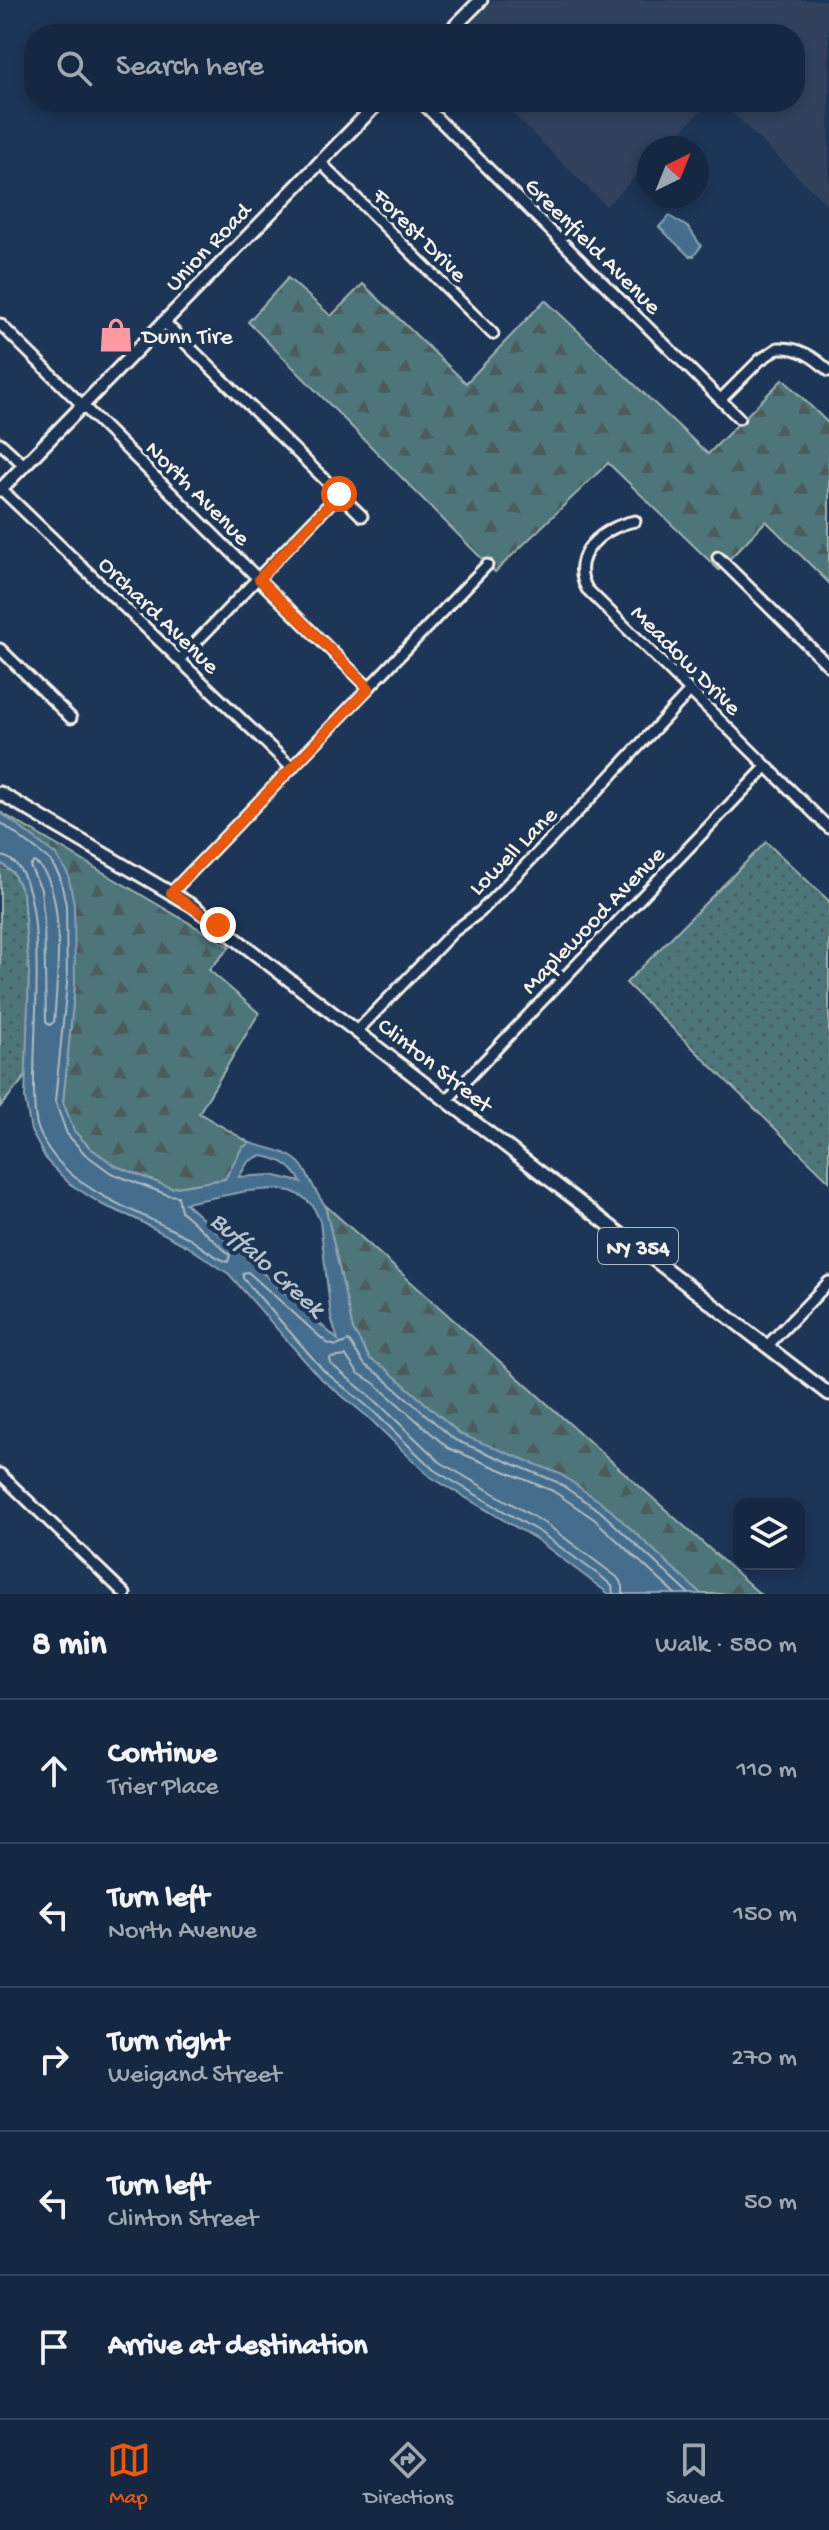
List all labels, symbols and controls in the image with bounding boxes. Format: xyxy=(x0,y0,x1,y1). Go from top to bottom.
search box xyxy=(24,24,805,112)
icon: search xyxy=(52,46,96,90)
text: Search here xyxy=(116,51,264,86)
north arrow xyxy=(637,136,709,208)
street label: Greenfield Avenue xyxy=(517,173,667,322)
street label: Forest Drive xyxy=(364,182,472,290)
street label: Union Road xyxy=(160,197,260,299)
shop icon: Dunn Tire xyxy=(97,316,135,354)
place label: Dunn Tire xyxy=(140,324,233,353)
street label: North Avenue xyxy=(138,436,256,554)
route start xyxy=(321,476,357,512)
street label: Orchard Avenue xyxy=(91,551,225,682)
street label: Meadow Drive xyxy=(623,600,747,724)
street label: Lowell Lane xyxy=(464,801,566,903)
street label: Maplewood Avenue xyxy=(516,841,673,1002)
route end xyxy=(200,907,236,943)
street label: Clinton Street xyxy=(370,1013,499,1122)
water label: Buffalo Creek xyxy=(202,1207,331,1327)
road number: NY 354 xyxy=(598,1228,678,1264)
map controls xyxy=(733,1498,805,1570)
button: layers xyxy=(733,1498,805,1570)
text: 8 min xyxy=(32,1626,106,1666)
text: Walk · 580 m xyxy=(655,1631,797,1662)
text: Continue xyxy=(108,1738,217,1773)
icon: ahead xyxy=(32,1749,76,1793)
text: 110 m xyxy=(737,1756,797,1787)
text: Trier Place xyxy=(108,1773,218,1804)
text: Turn left xyxy=(108,1882,209,1917)
icon: left xyxy=(32,1893,76,1937)
text: 150 m xyxy=(733,1900,797,1931)
text: North Avenue xyxy=(108,1917,257,1948)
text: Turn right xyxy=(108,2026,228,2061)
icon: right xyxy=(32,2037,76,2081)
text: 270 m xyxy=(731,2044,797,2075)
text: Weigand Street xyxy=(108,2061,281,2092)
text: Turn left xyxy=(108,2170,209,2205)
icon: left xyxy=(32,2181,76,2225)
text: 50 m xyxy=(744,2188,797,2219)
text: Clinton Street xyxy=(108,2205,258,2236)
icon: arrive xyxy=(32,2325,76,2369)
text: Arrive at destination xyxy=(108,2330,368,2365)
tab: Map xyxy=(107,2438,151,2512)
tab: Directions xyxy=(364,2438,453,2512)
tab: Saved xyxy=(666,2438,722,2512)

